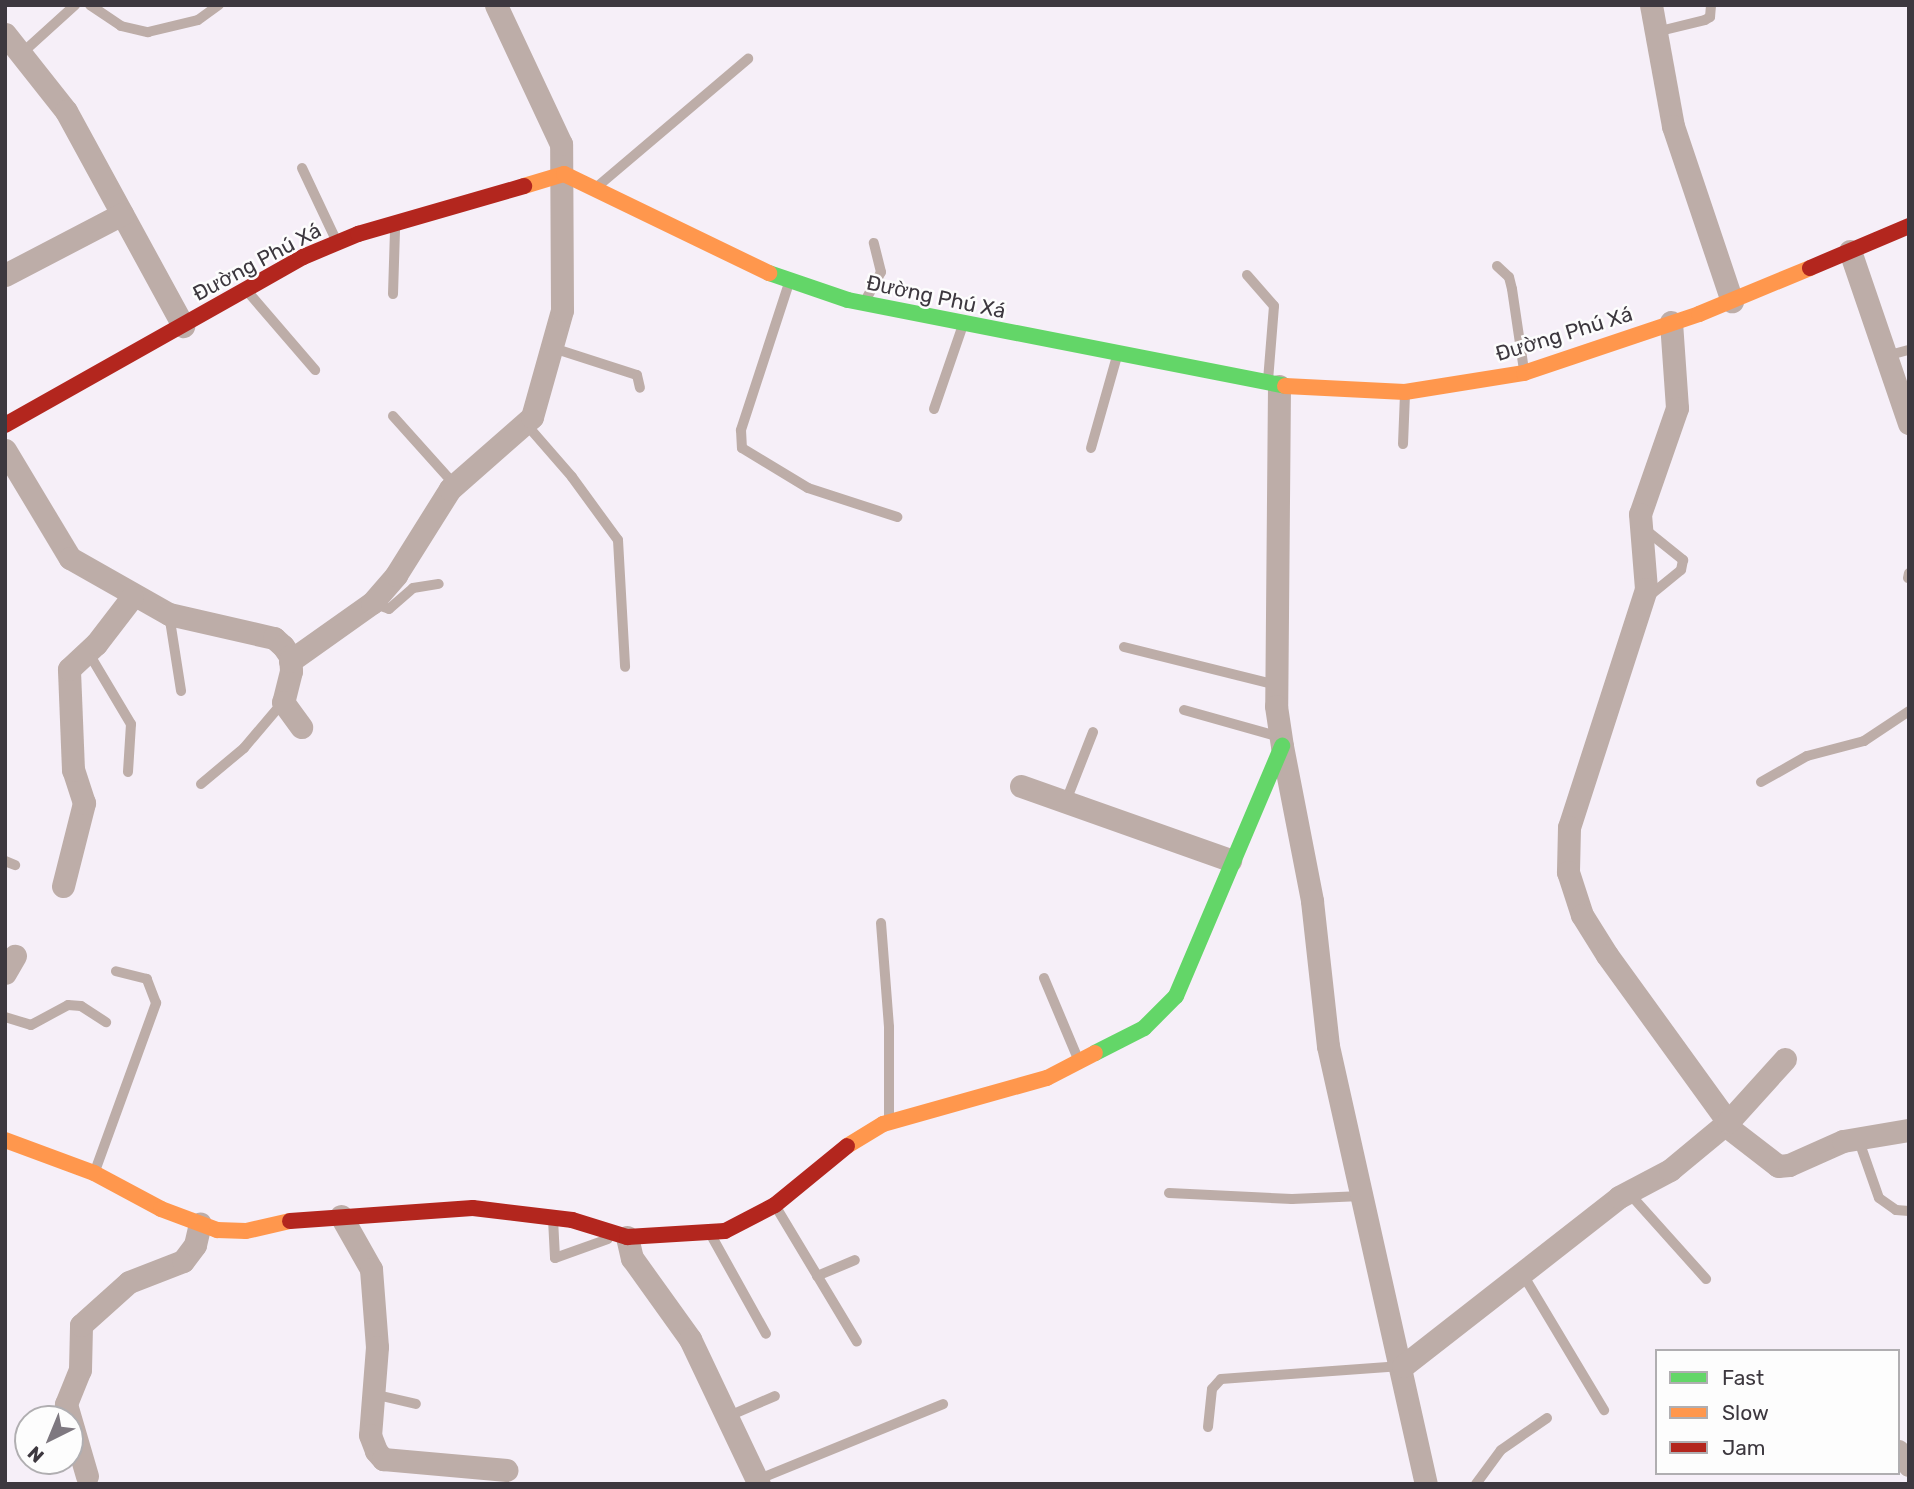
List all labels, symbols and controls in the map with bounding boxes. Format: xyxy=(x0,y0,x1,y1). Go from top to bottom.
street label: Đường Phú Xá xyxy=(188,218,326,306)
street label: Đường Phú Xá xyxy=(864,270,1008,324)
street label: Đường Phú Xá xyxy=(1493,301,1635,367)
legend xyxy=(1655,1349,1900,1475)
text: Fast xyxy=(1722,1365,1764,1390)
text: Slow xyxy=(1722,1400,1769,1425)
north arrow xyxy=(14,1405,84,1475)
text: Jam xyxy=(1722,1435,1766,1460)
text: N xyxy=(23,1441,49,1467)

